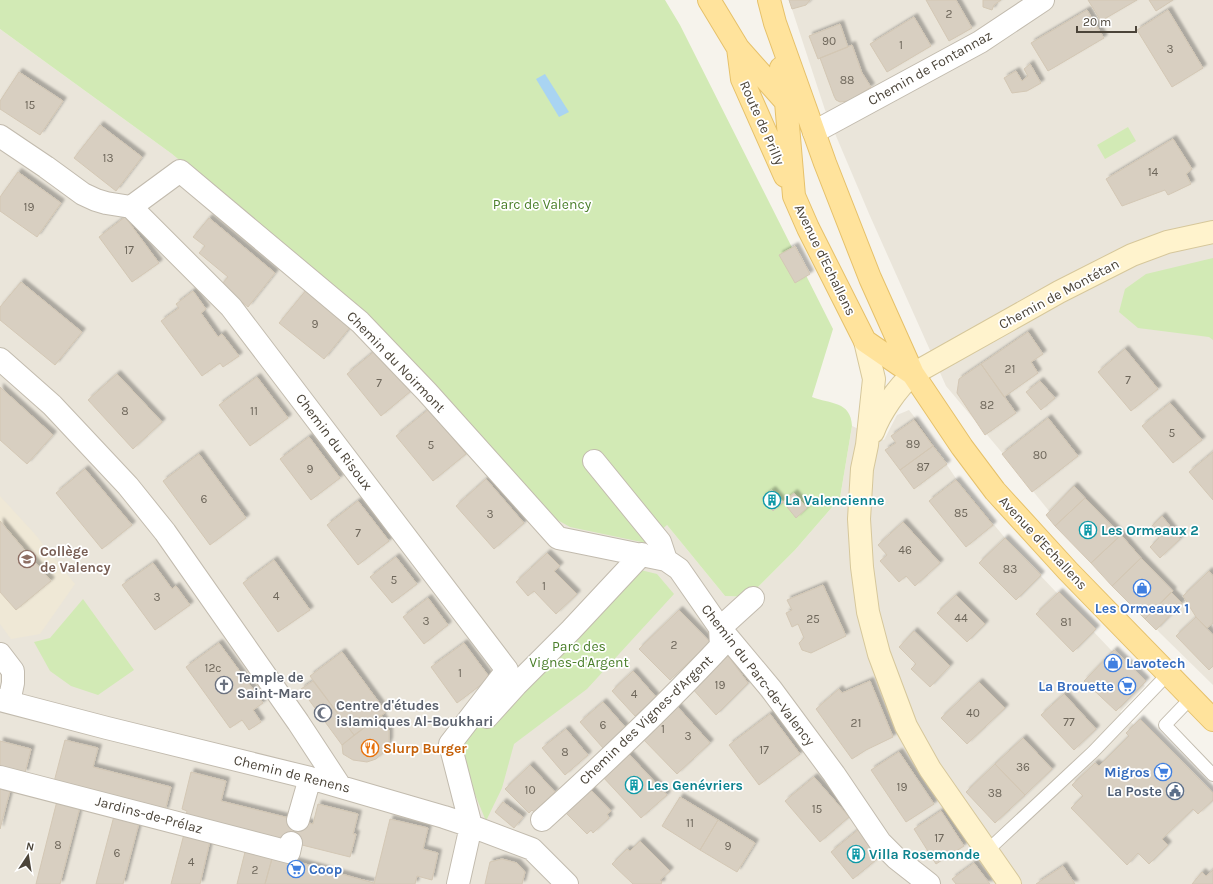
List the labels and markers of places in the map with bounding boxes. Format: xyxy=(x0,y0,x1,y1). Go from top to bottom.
building icon: La Valencienne xyxy=(762,490,782,510)
place label: La Valencienne xyxy=(785,492,884,509)
building icon: Les Ormeaux 2 xyxy=(1078,520,1098,540)
place label: Les Ormeaux 2 xyxy=(1101,522,1199,539)
place label: Collège de Valency xyxy=(40,543,111,576)
school or university icon: Collège de Valency xyxy=(17,549,37,569)
shop icon: Les Ormeaux 1 xyxy=(1132,578,1152,598)
place label: Les Ormeaux 1 xyxy=(1095,600,1189,617)
shop icon: Lavotech xyxy=(1103,653,1123,673)
place label: Lavotech xyxy=(1126,655,1185,672)
place label: Temple de Saint-Marc xyxy=(237,669,312,702)
church icon: Temple de Saint-Marc xyxy=(214,675,234,695)
supermarket icon: La Brouette xyxy=(1117,676,1137,696)
place label: La Brouette xyxy=(1038,678,1114,695)
place label: Centre d'études islamiques Al-Boukhari xyxy=(336,697,493,730)
mosque icon: Centre d'études islamiques Al-Boukhari xyxy=(313,703,333,723)
restaurant icon: Slurp Burger xyxy=(360,738,380,758)
place label: Slurp Burger xyxy=(383,740,467,757)
supermarket icon: Migros xyxy=(1153,762,1173,782)
place label: Migros xyxy=(1104,764,1150,781)
building icon: Les Genévriers xyxy=(624,775,644,795)
place label: Les Genévriers xyxy=(647,777,743,794)
public building icon: La Poste xyxy=(1165,781,1185,801)
place label: La Poste xyxy=(1107,783,1162,800)
building icon: Villa Rosemonde xyxy=(846,844,866,864)
place label: Villa Rosemonde xyxy=(869,846,980,863)
supermarket icon: Coop xyxy=(286,859,306,879)
place label: Coop xyxy=(309,861,342,878)

